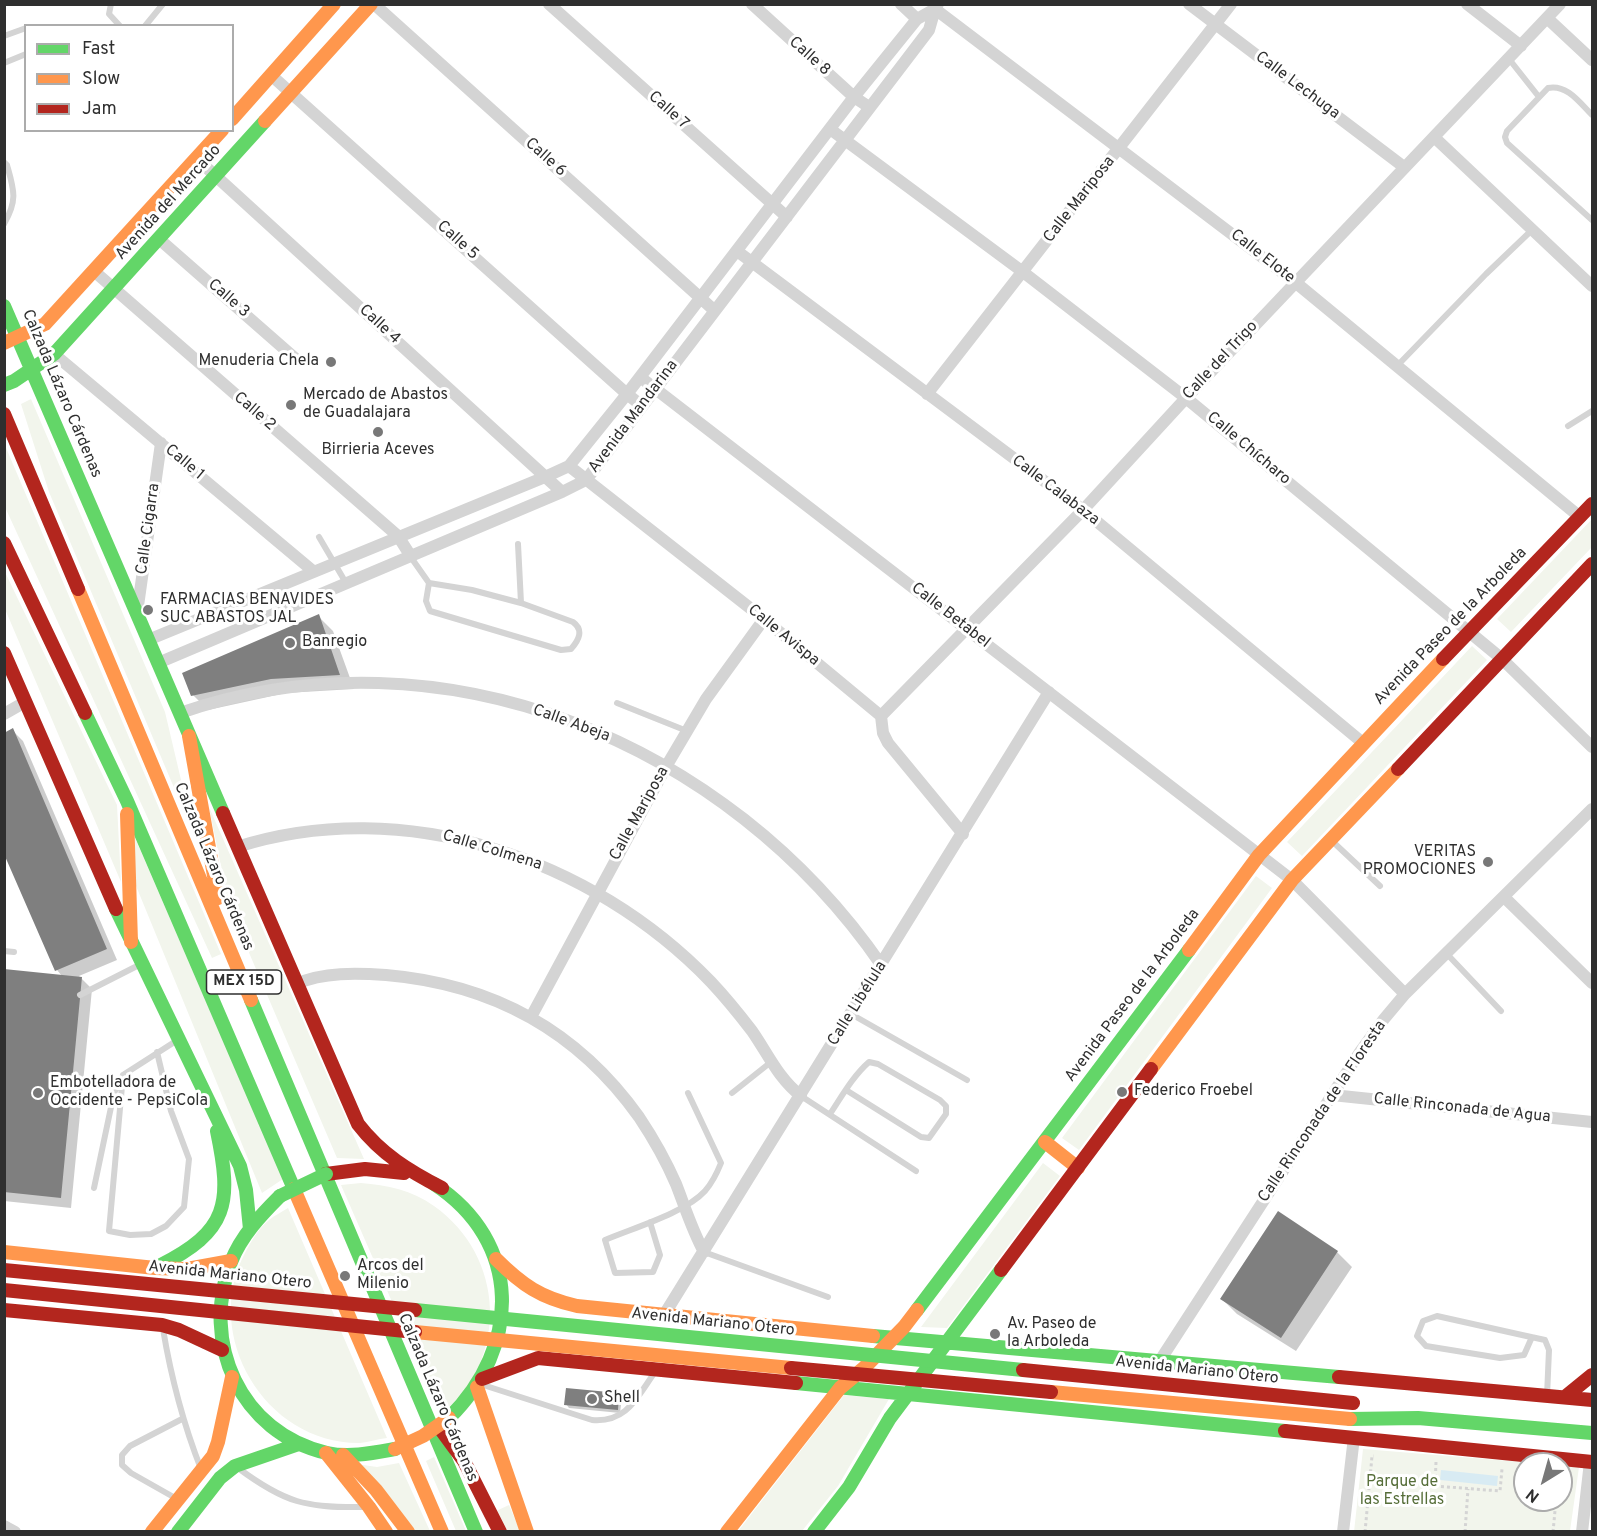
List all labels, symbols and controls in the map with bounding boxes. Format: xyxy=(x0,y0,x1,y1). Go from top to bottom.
legend xyxy=(24,24,234,132)
street label: Calle 8 xyxy=(784,33,834,81)
text: Fast xyxy=(82,38,115,61)
street label: Calle Lechuga xyxy=(1251,48,1343,124)
text: Slow xyxy=(82,68,120,91)
street label: Calle 7 xyxy=(644,88,692,134)
text: Jam xyxy=(82,98,117,121)
street label: Calle 6 xyxy=(520,134,570,182)
street label: Avenida del Mercado xyxy=(112,141,226,265)
street label: Calle Mariposa xyxy=(1040,153,1120,247)
street label: Calle 5 xyxy=(432,217,482,265)
street label: Calle Elote xyxy=(1226,226,1298,288)
street label: Calle 3 xyxy=(203,276,253,322)
street label: Calle 4 xyxy=(354,301,404,349)
street label: Calzada Lázaro Cárdenas xyxy=(17,307,105,481)
street label: Calle del Trigo xyxy=(1180,317,1262,405)
place label: Menuderia Chela xyxy=(198,352,319,372)
marker: Menuderia Chela xyxy=(324,355,338,369)
street label: Avenida Mandarina xyxy=(585,357,683,477)
place label: Mercado de Abastos de Guadalajara xyxy=(303,386,448,424)
street label: Calle 2 xyxy=(229,389,279,435)
marker: Mercado de Abastos de Guadalajara xyxy=(284,398,298,412)
street label: Calle Chícharo xyxy=(1202,408,1294,490)
marker: Birrieria Aceves xyxy=(371,425,385,439)
street label: Calle 1 xyxy=(160,441,208,485)
place label: Birrieria Aceves xyxy=(321,441,435,461)
street label: Calle Calabaza xyxy=(1007,452,1103,530)
street label: Calle Cigarra xyxy=(133,482,165,576)
street label: Avenida Paseo de la Arboleda xyxy=(1371,544,1531,710)
street label: Calle Betabel xyxy=(907,579,993,653)
place label: FARMACIAS BENAVIDES SUC ABASTOS JAL xyxy=(160,591,334,629)
street label: Calle Avispa xyxy=(743,601,823,671)
marker: FARMACIAS BENAVIDES SUC ABASTOS JAL xyxy=(141,603,155,617)
place label: Banregio xyxy=(302,633,367,653)
marker: Banregio xyxy=(283,636,297,650)
street label: Calle Abeja xyxy=(530,701,612,747)
street label: Calle Mariposa xyxy=(606,764,674,864)
street label: Calzada Lázaro Cárdenas xyxy=(169,780,257,954)
street label: Calle Colmena xyxy=(440,827,544,875)
place label: VERITAS PROMOCIONES xyxy=(1363,843,1476,881)
marker: VERITAS PROMOCIONES xyxy=(1481,855,1495,869)
street label: Avenida Paseo de la Arboleda xyxy=(1062,906,1204,1086)
street label: Calle Libélula xyxy=(824,958,892,1050)
road number: MEX 15D xyxy=(206,970,282,994)
street label: Calle Rinconada de la Floresta xyxy=(1255,1017,1391,1207)
place label: Embotelladora de Occidente - PepsiCola xyxy=(50,1074,208,1112)
place label: Federico Froebel xyxy=(1134,1082,1253,1102)
marker: Federico Froebel xyxy=(1115,1085,1129,1099)
marker: Embotelladora de Occidente - PepsiCola xyxy=(31,1086,45,1100)
street label: Calle Rinconada de Agua xyxy=(1373,1090,1551,1128)
place label: Arcos del Milenio xyxy=(357,1257,424,1295)
street label: Avenida Mariano Otero xyxy=(147,1258,313,1294)
marker: Arcos del Milenio xyxy=(338,1269,352,1283)
street label: Avenida Mariano Otero xyxy=(630,1305,796,1341)
street label: Calzada Lázaro Cárdenas xyxy=(393,1311,481,1485)
place label: Av. Paseo de la Arboleda xyxy=(1007,1315,1096,1353)
marker: Av. Paseo de la Arboleda xyxy=(988,1327,1002,1341)
street label: Avenida Mariano Otero xyxy=(1114,1353,1280,1389)
place label: Shell xyxy=(604,1389,640,1409)
marker: Shell xyxy=(585,1392,599,1406)
north arrow xyxy=(1513,1452,1573,1512)
park label: Parque de las Estrellas xyxy=(1360,1473,1444,1511)
text: N xyxy=(1523,1483,1544,1506)

